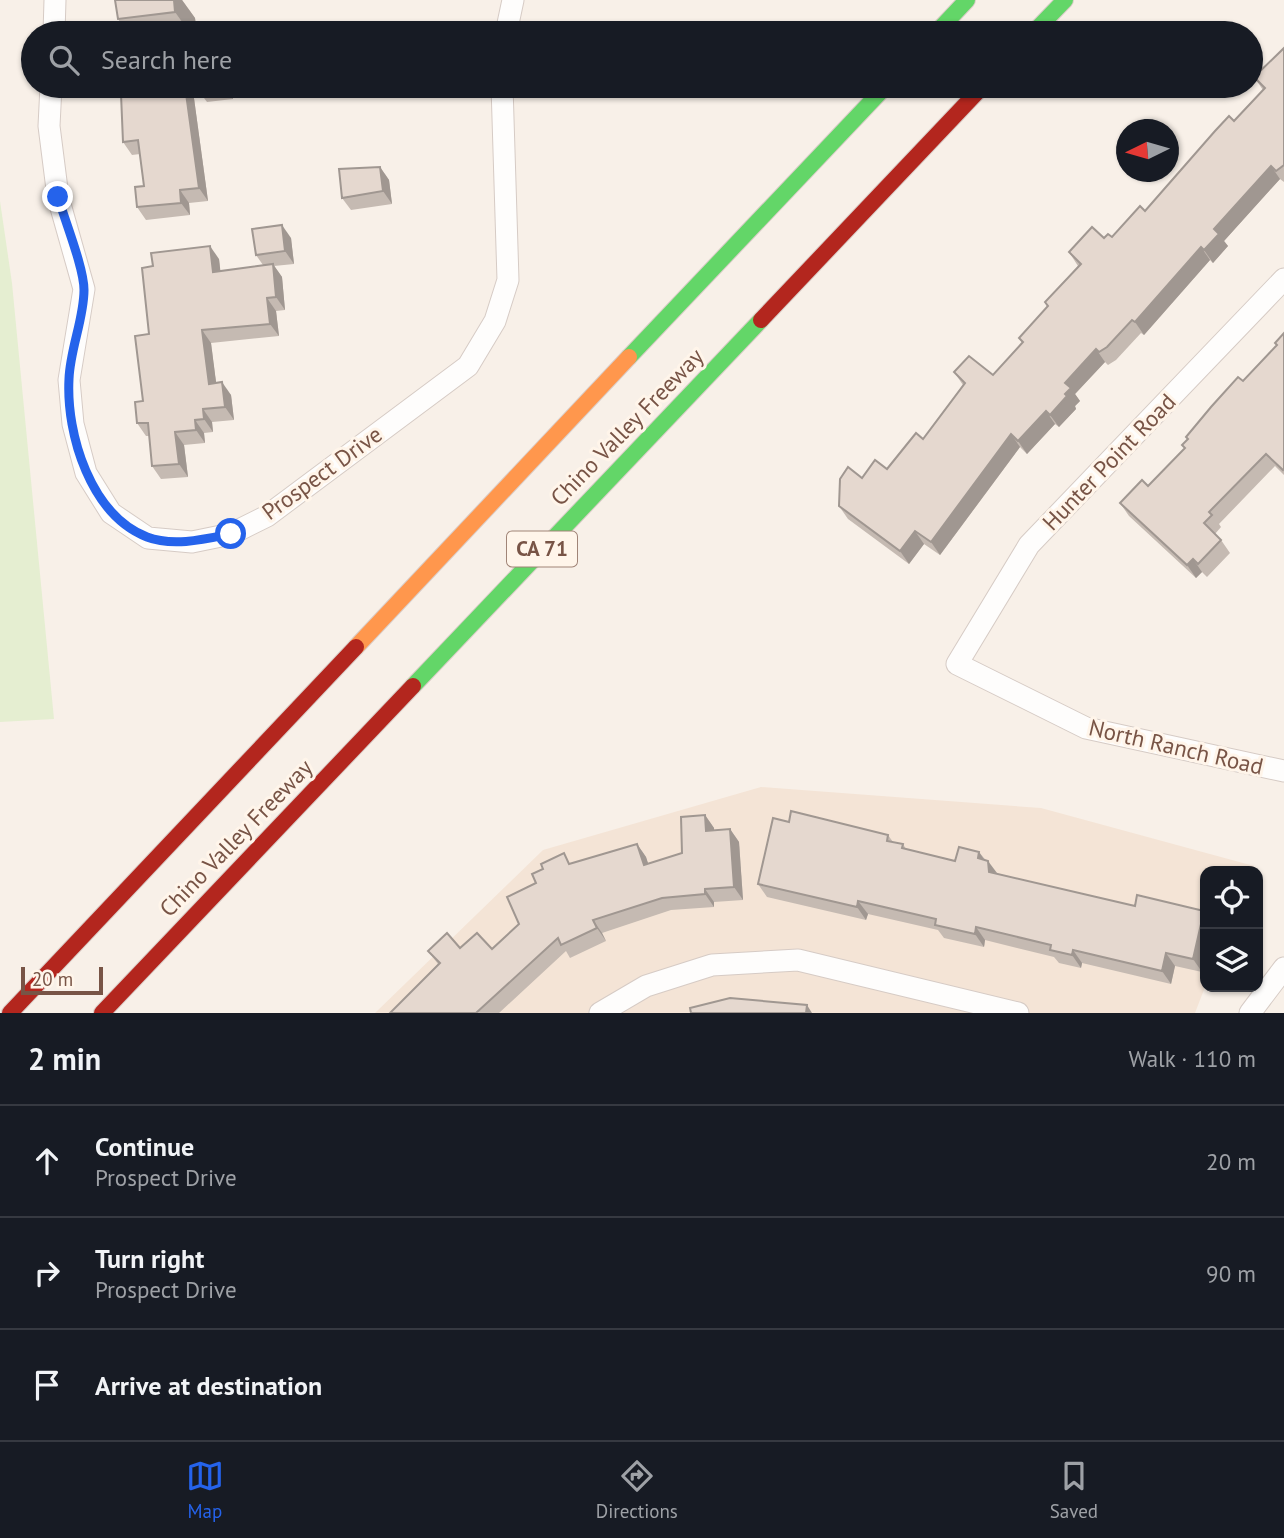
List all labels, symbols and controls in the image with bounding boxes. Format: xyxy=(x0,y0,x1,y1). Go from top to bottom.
search box xyxy=(21,21,1263,98)
icon: search xyxy=(45,41,83,79)
text: Search here xyxy=(101,43,232,76)
north arrow xyxy=(1116,119,1179,182)
route end xyxy=(42,181,73,212)
street label: Chino Valley Freeway xyxy=(544,342,709,511)
street label: Hunter Point Road xyxy=(1036,387,1181,536)
street label: Prospect Drive xyxy=(256,419,388,526)
route start xyxy=(215,518,246,549)
road number: CA 71 xyxy=(507,532,577,566)
street label: North Ranch Road xyxy=(1086,712,1266,781)
street label: Chino Valley Freeway xyxy=(153,753,318,922)
map controls xyxy=(1200,866,1263,992)
button: locate xyxy=(1200,866,1263,929)
button: layers xyxy=(1200,929,1263,992)
scale bar xyxy=(21,964,103,996)
text: 20 m xyxy=(32,967,73,991)
text: 2 min xyxy=(28,1039,101,1078)
text: Walk · 110 m xyxy=(1129,1044,1256,1073)
text: Continue xyxy=(95,1130,194,1163)
icon: ahead xyxy=(28,1142,66,1180)
text: 20 m xyxy=(1206,1147,1256,1176)
text: Prospect Drive xyxy=(95,1163,237,1192)
text: Turn right xyxy=(95,1242,204,1275)
icon: right xyxy=(28,1254,66,1292)
text: 90 m xyxy=(1206,1259,1256,1288)
text: Prospect Drive xyxy=(95,1275,237,1304)
icon: arrive xyxy=(28,1366,66,1404)
text: Arrive at destination xyxy=(95,1369,322,1402)
tab: Map xyxy=(186,1457,224,1523)
tab: Directions xyxy=(596,1457,678,1523)
tab: Saved xyxy=(1050,1457,1098,1523)

